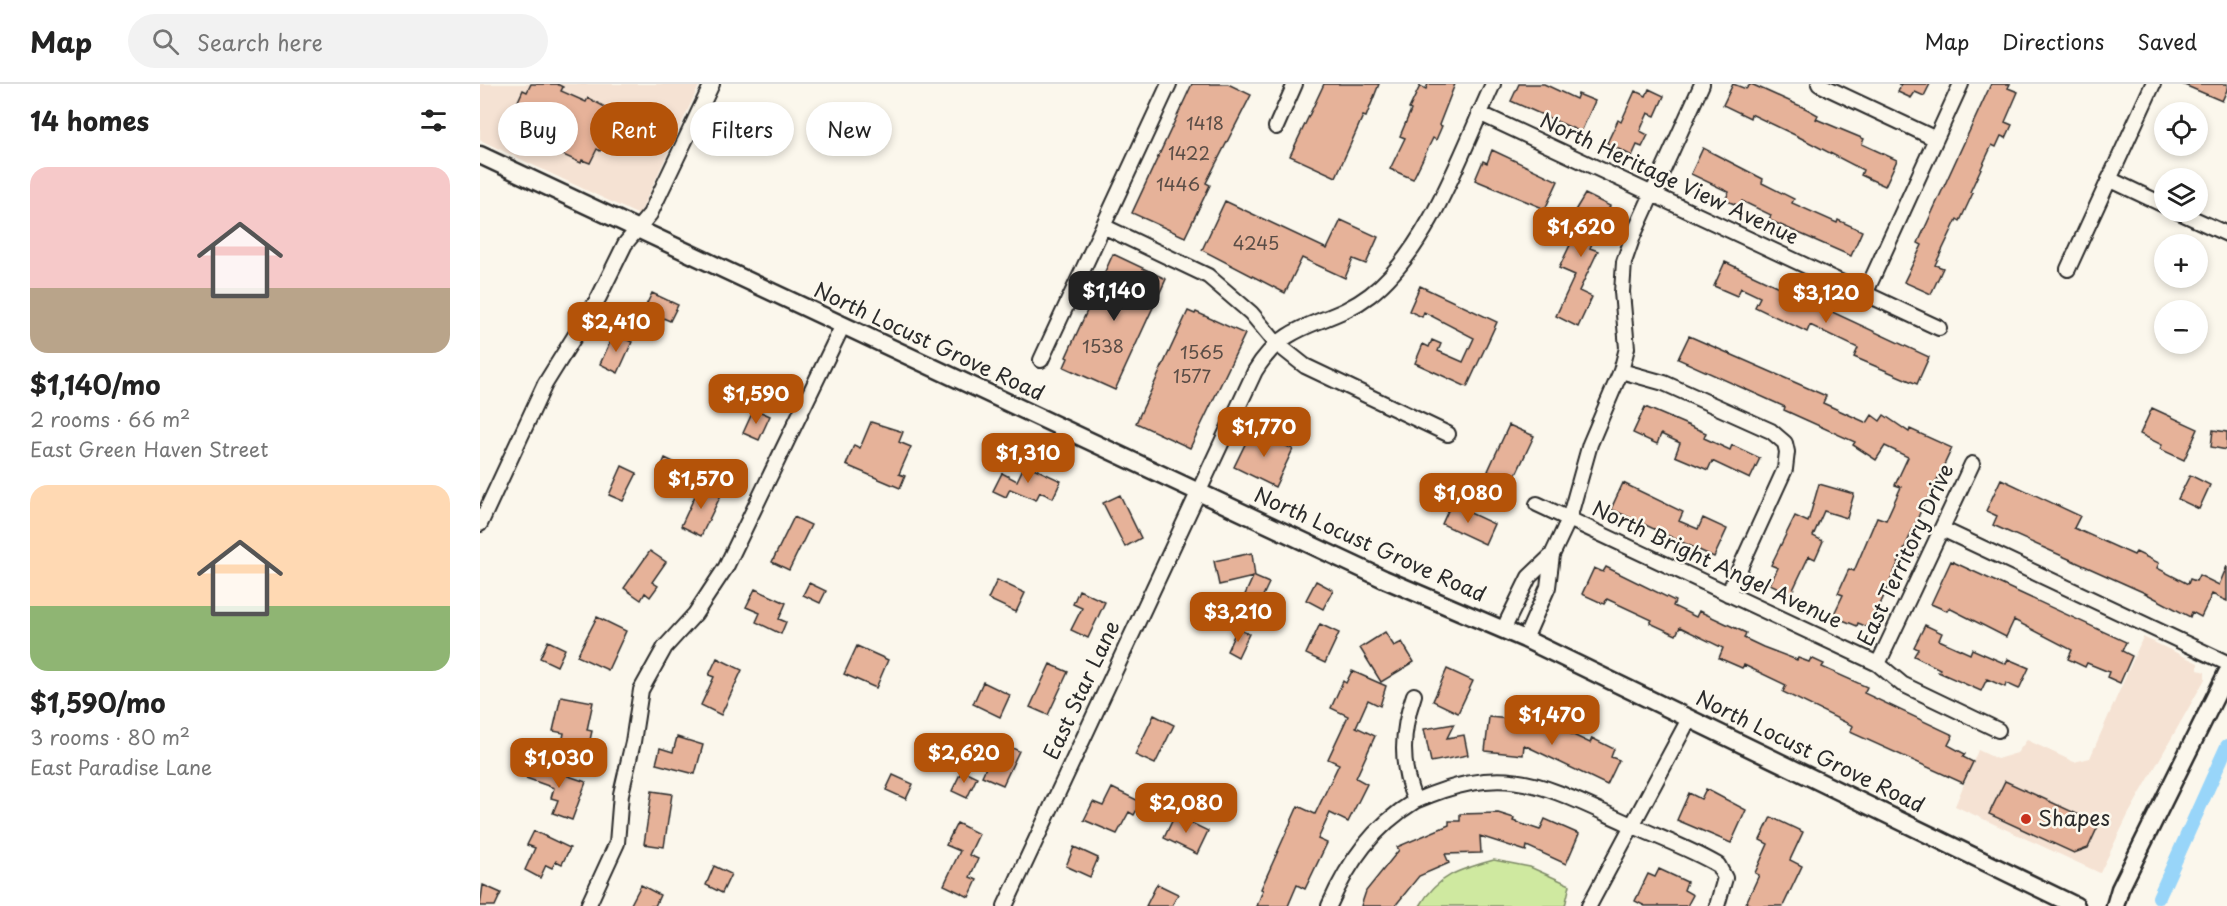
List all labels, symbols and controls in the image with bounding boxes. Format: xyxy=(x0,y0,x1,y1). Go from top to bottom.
search box xyxy=(128,14,548,68)
text: Map xyxy=(30,20,92,63)
icon: search xyxy=(149,25,182,58)
text: Search here xyxy=(197,25,323,58)
text: Map xyxy=(1924,25,1969,57)
text: Directions xyxy=(2002,25,2104,57)
text: Saved xyxy=(2137,25,2197,57)
text: 14 homes xyxy=(30,101,149,140)
chip: Buy xyxy=(498,102,578,156)
chip: Rent xyxy=(590,102,678,156)
chip: Filters xyxy=(690,102,794,156)
chip: New xyxy=(806,102,892,156)
map controls xyxy=(2154,102,2208,354)
button: locate xyxy=(2154,102,2208,156)
street label: North Heritage View Avenue xyxy=(1535,103,1805,251)
icon: filters xyxy=(417,104,450,137)
house number: 1418 xyxy=(1186,109,1224,136)
house number: 1422 xyxy=(1168,139,1210,166)
button: layers xyxy=(2154,168,2208,222)
house number: 1446 xyxy=(1156,170,1200,197)
icon: home xyxy=(186,206,294,314)
pin: $1,620 xyxy=(1532,207,1630,258)
text: $1,620 xyxy=(1547,211,1615,241)
house number: 4245 xyxy=(1233,229,1279,256)
button: + xyxy=(2154,234,2208,288)
pin: $1,140 xyxy=(1065,271,1163,322)
street label: North Locust Grove Road xyxy=(809,273,1050,408)
pin: $3,120 xyxy=(1777,273,1875,324)
text: $1,140 xyxy=(1083,275,1145,305)
text: $3,120 xyxy=(1793,277,1859,307)
button: − xyxy=(2154,300,2208,354)
pin: $2,410 xyxy=(567,302,665,353)
text: $2,410 xyxy=(582,306,650,336)
house number: 1538 xyxy=(1082,332,1124,359)
house number: 1565 xyxy=(1180,338,1224,365)
house number: 1577 xyxy=(1173,362,1211,389)
text: $1,140/mo xyxy=(30,365,161,404)
pin: $1,590 xyxy=(707,374,805,425)
text: $1,590 xyxy=(723,378,789,408)
text: 2 rooms · 66 m² xyxy=(30,404,190,434)
pin: $1,770 xyxy=(1215,407,1313,458)
text: $1,770 xyxy=(1232,411,1296,441)
pin: $1,310 xyxy=(979,433,1077,484)
text: East Green Haven Street xyxy=(30,434,268,464)
text: $1,310 xyxy=(996,437,1060,467)
street label: East Territory Drive xyxy=(1848,458,1961,651)
pin: $1,570 xyxy=(652,459,750,510)
text: $1,570 xyxy=(668,463,734,493)
pin: $1,080 xyxy=(1419,473,1517,524)
text: $1,080 xyxy=(1434,477,1502,507)
street label: North Locust Grove Road xyxy=(1250,478,1492,609)
street label: North Bright Angel Avenue xyxy=(1588,491,1848,635)
icon: home xyxy=(186,524,294,632)
pin: $3,210 xyxy=(1189,592,1287,643)
text: $3,210 xyxy=(1204,596,1272,626)
street label: East Star Lane xyxy=(1034,614,1126,764)
street label: North Locust Grove Road xyxy=(1691,681,1931,820)
text: $1,590/mo xyxy=(30,683,166,722)
pin: $1,470 xyxy=(1503,695,1601,746)
text: $1,470 xyxy=(1519,699,1585,729)
text: 3 rooms · 80 m² xyxy=(30,722,190,752)
pin: $2,620 xyxy=(915,733,1013,784)
text: $2,620 xyxy=(928,737,1000,767)
pin: $1,030 xyxy=(510,738,608,789)
text: $1,030 xyxy=(524,742,594,772)
text: East Paradise Lane xyxy=(30,752,212,782)
pin: $2,080 xyxy=(1137,783,1235,834)
text: $2,080 xyxy=(1149,787,1223,817)
place label: Shapes xyxy=(2038,801,2110,833)
marker: Shapes xyxy=(2019,812,2033,826)

